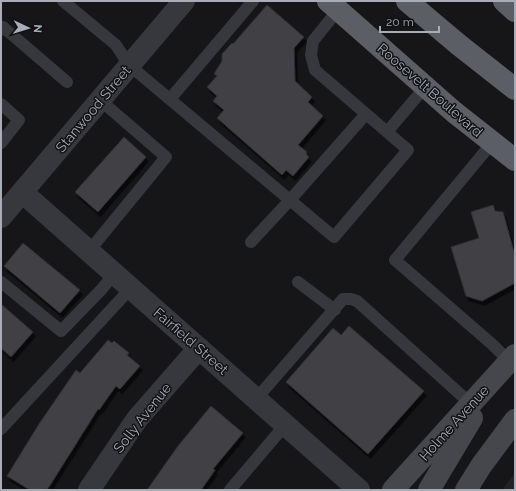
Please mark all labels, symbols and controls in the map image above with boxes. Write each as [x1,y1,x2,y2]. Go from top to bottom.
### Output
north arrow [8,8,48,48]
scale bar [380,8,439,34]
text: 20 m [386,15,414,29]
text: N [31,24,44,33]
street label: Roosevelt Boulevard [374,40,486,140]
street label: Stanwood Street [52,62,134,155]
street label: Fairfield Street [151,304,232,378]
street label: Solly Avenue [110,380,174,456]
street label: Holme Avenue [416,382,492,464]

